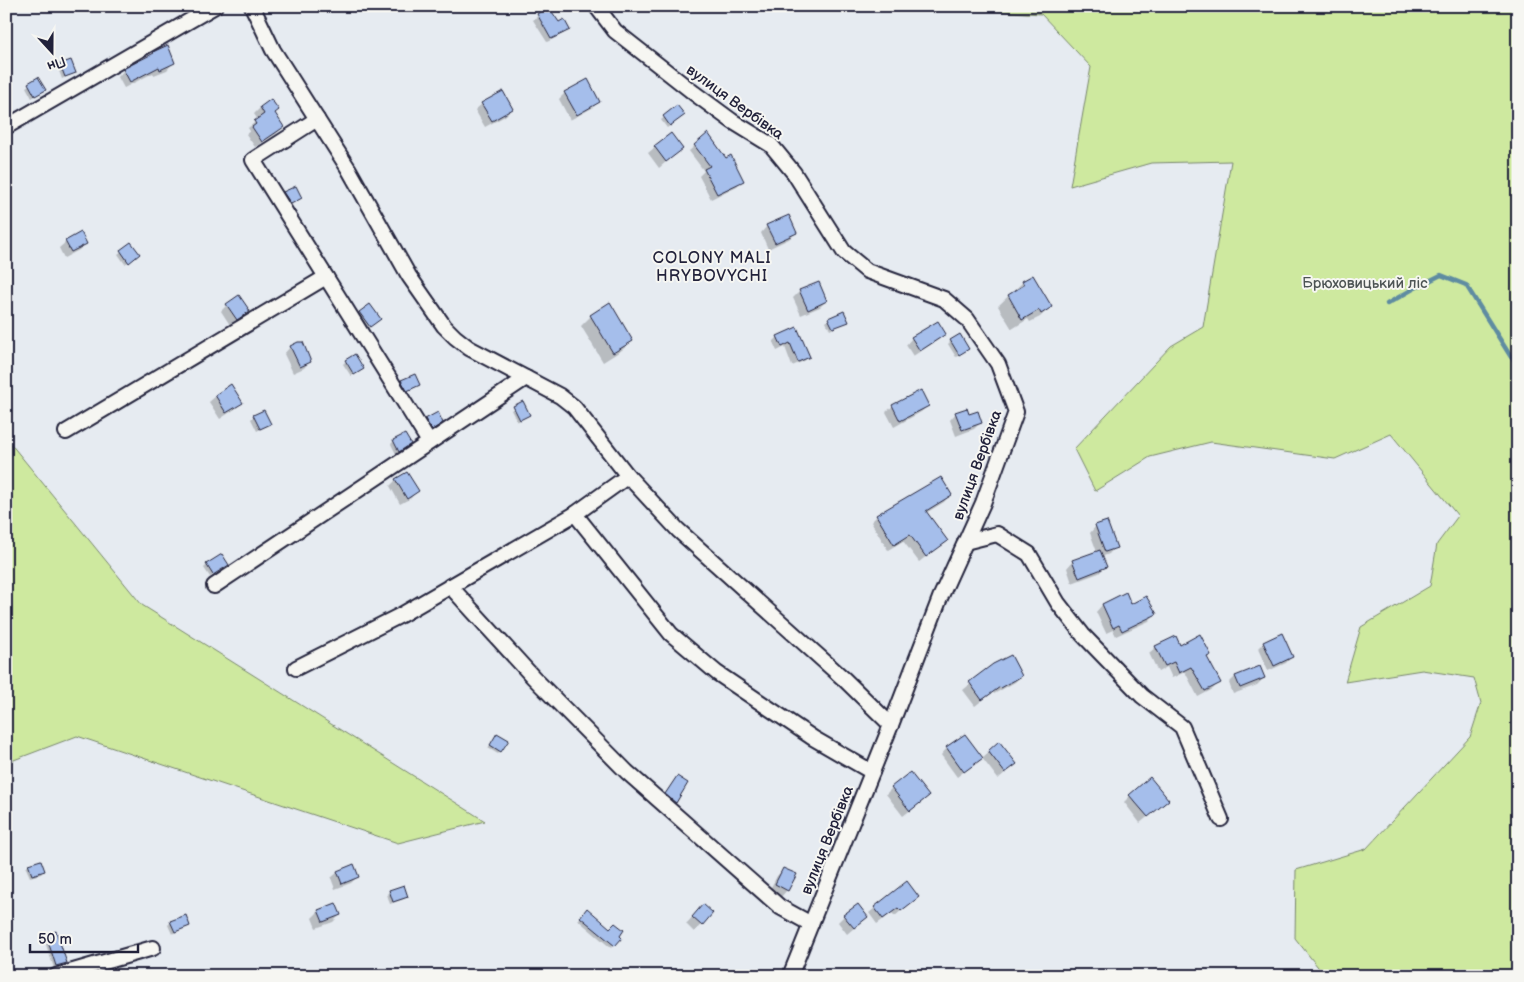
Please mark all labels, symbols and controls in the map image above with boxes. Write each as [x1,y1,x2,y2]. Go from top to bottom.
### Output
north arrow [28,28,78,78]
text: Пн [45,52,68,75]
street label: вулиця Вербівка [682,61,787,144]
district label: COLONY MALI HRYBOVYCHI [653,249,771,286]
park label: Брюховицький ліс [1302,274,1428,293]
street label: вулиця Вербівка [949,408,1006,523]
street label: вулиця Вербівка [797,783,858,897]
scale bar [30,922,138,954]
text: 50 m [38,930,72,949]

